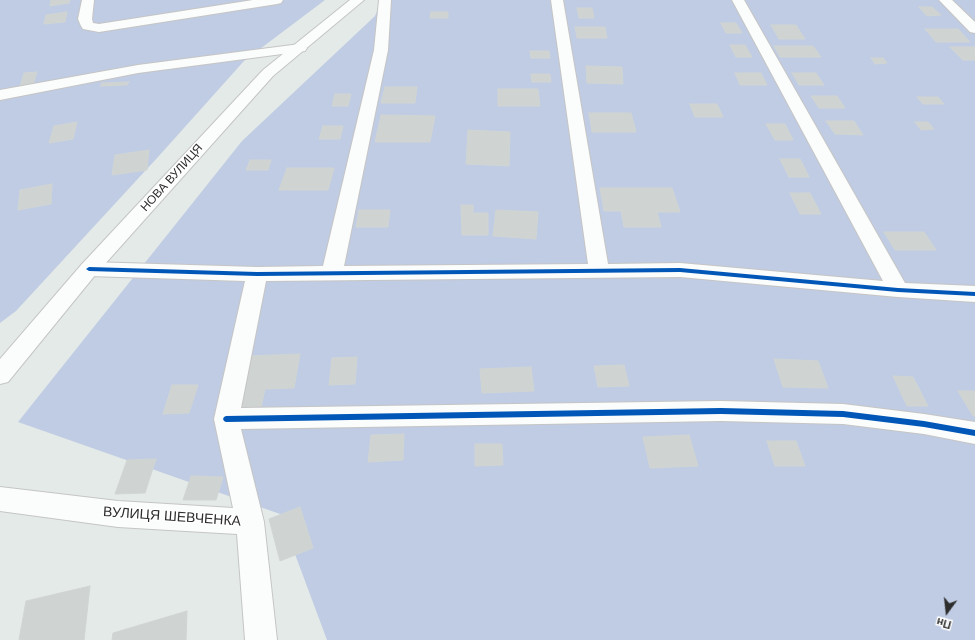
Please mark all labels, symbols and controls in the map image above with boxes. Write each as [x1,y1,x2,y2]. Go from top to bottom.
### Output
street label: НОВА ВУЛИЦЯ [138,141,206,215]
street label: ВУЛИЦЯ ШЕВЧЕНКА [103,504,241,530]
north arrow [927,592,967,632]
text: Пн [935,616,952,631]

